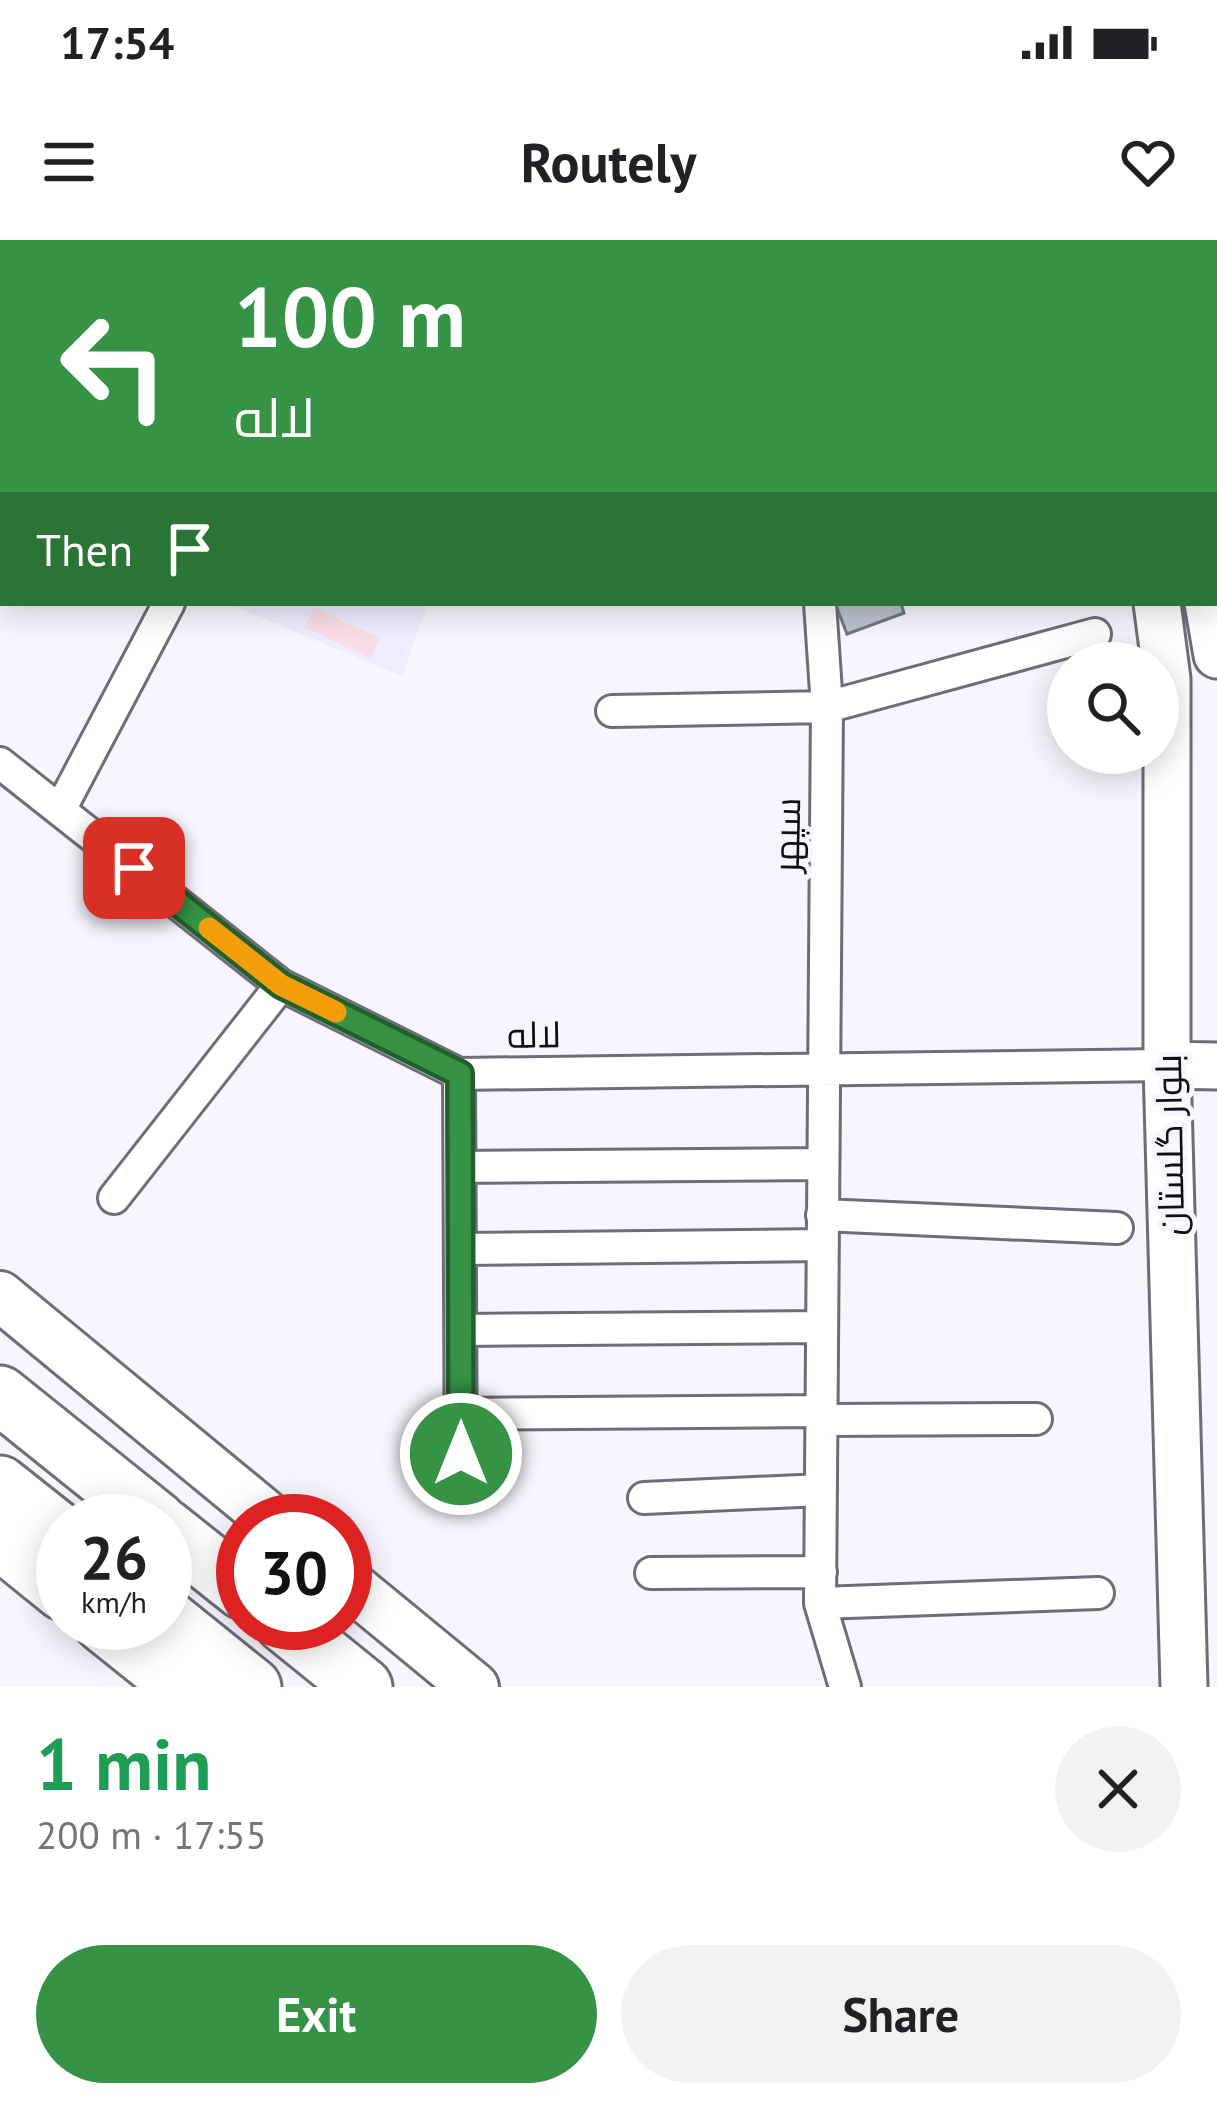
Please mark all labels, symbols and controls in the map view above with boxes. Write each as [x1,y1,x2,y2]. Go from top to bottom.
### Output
text: 17:54 [60,13,174,71]
text: Routely [521,127,696,197]
icon: menu [36,129,102,195]
icon: heart [1115,129,1181,195]
text: 100 m [234,261,466,370]
icon: left [36,288,192,444]
text: لاله [234,382,315,452]
icon: arrive [157,516,223,582]
text: Then [36,520,133,578]
map controls [1047,642,1179,774]
button: search [1047,642,1179,774]
street label: سپهر [762,797,810,875]
pin [83,817,185,919]
icon: arrive [101,835,167,901]
street label: لاله [507,1010,561,1058]
street label: بلوار گلستان [1144,1054,1194,1236]
position arrow [398,1391,524,1517]
speed limit sign: 30 [216,1494,372,1650]
text: 26 [80,1518,148,1596]
text: km/h [81,1582,147,1621]
text: 1 min [36,1717,212,1810]
button: close [1055,1726,1181,1852]
text: 200 m · 17:55 [36,1809,267,1860]
button: Exit [36,1945,597,2083]
button: Share [621,1945,1181,2083]

